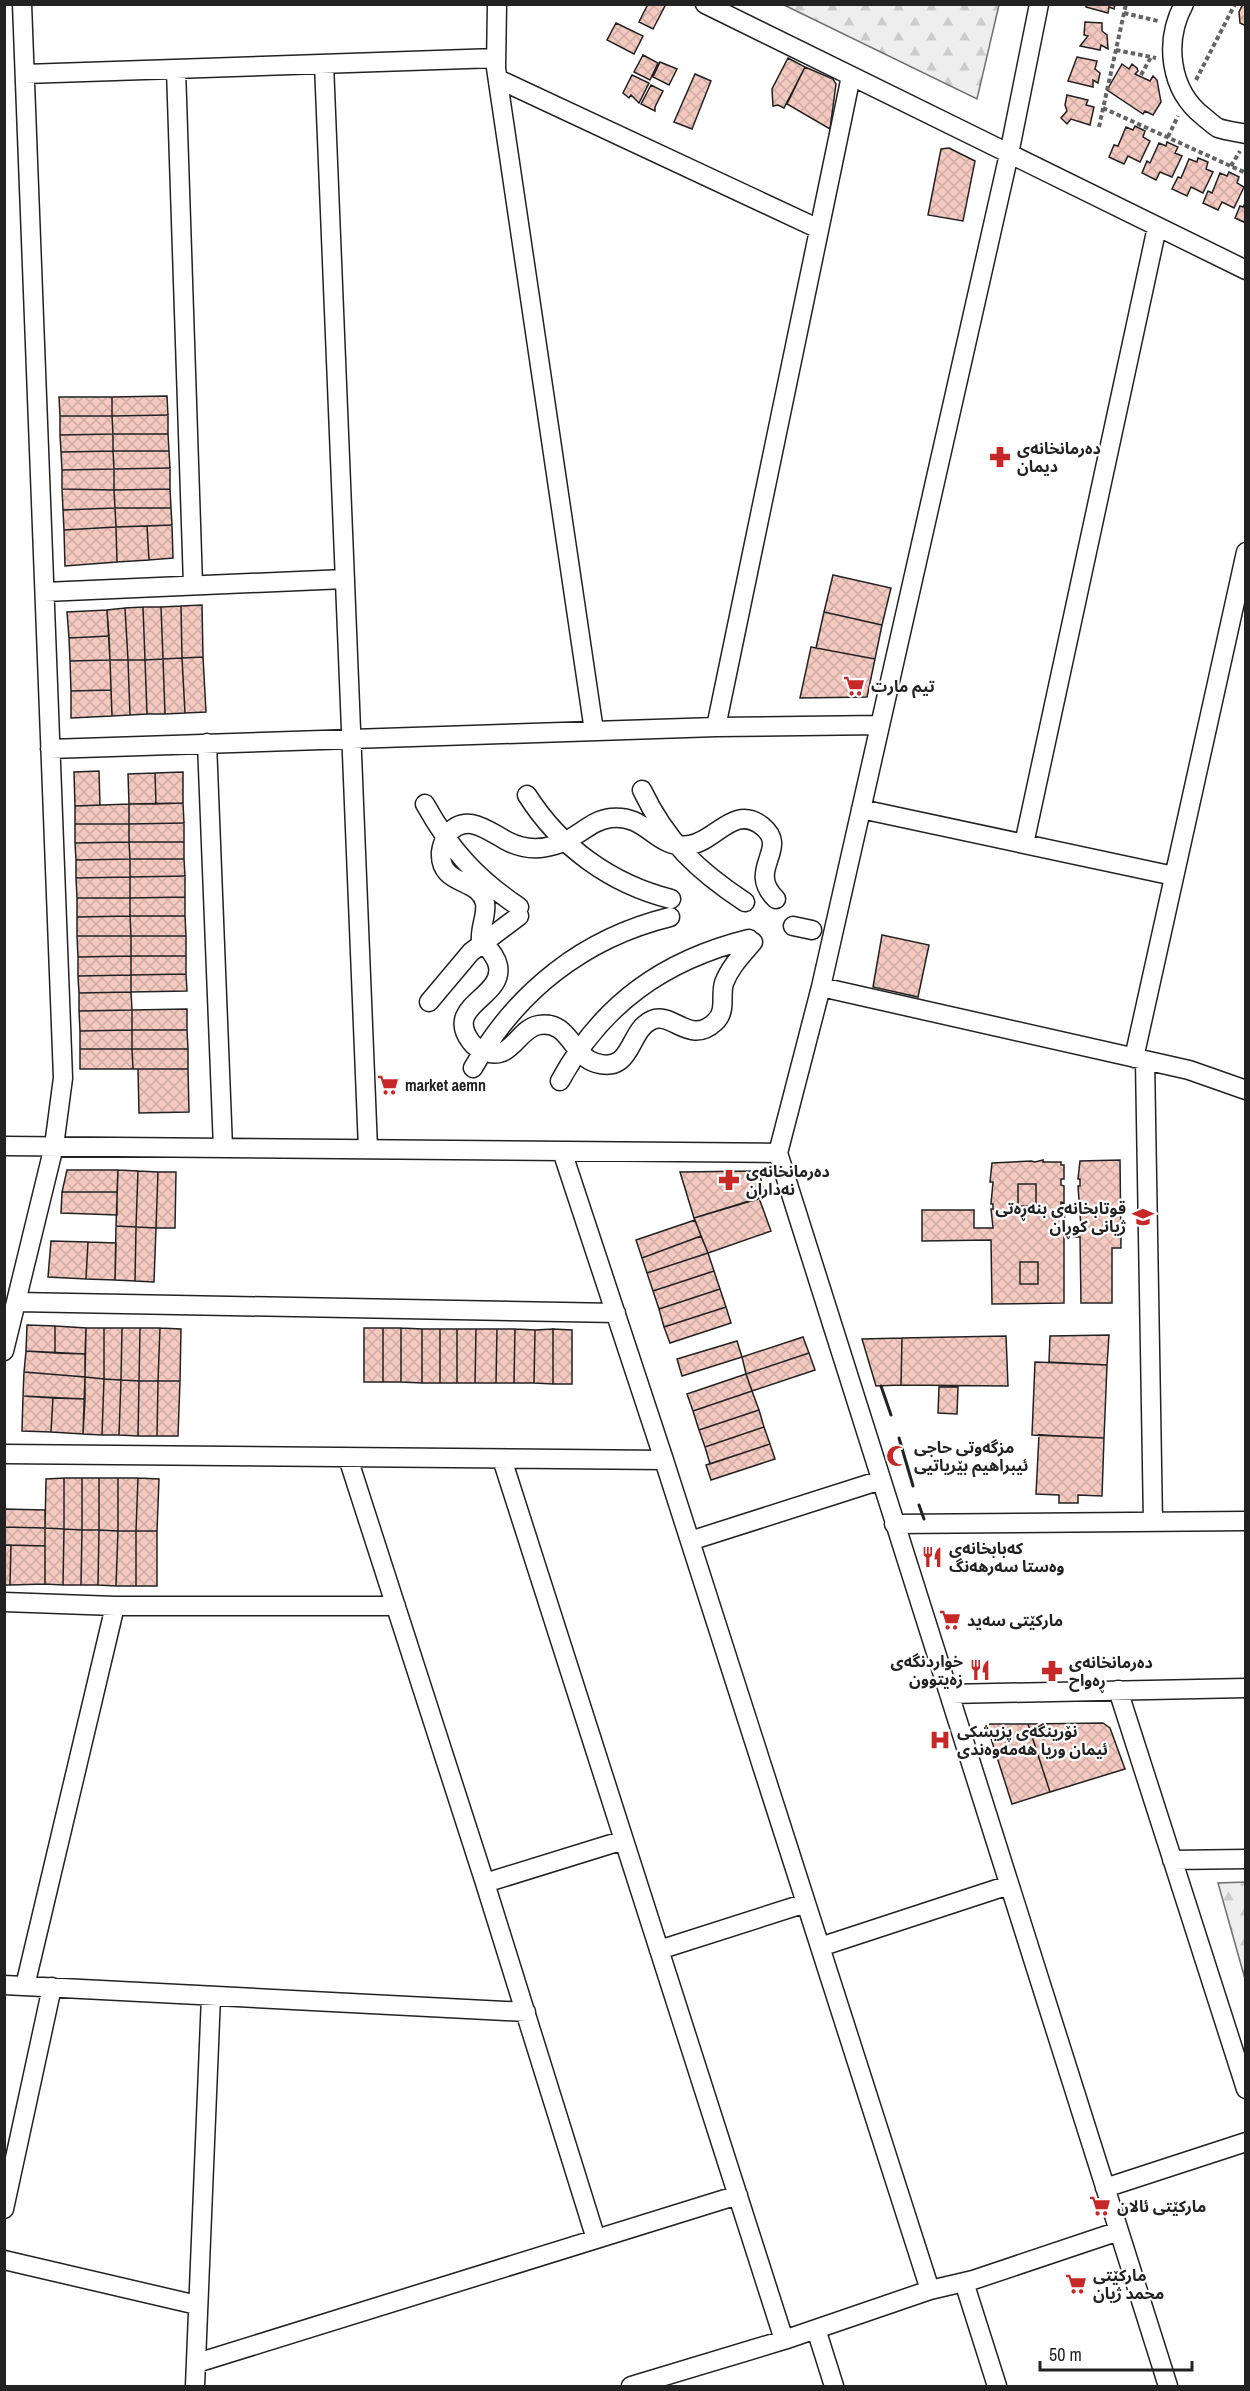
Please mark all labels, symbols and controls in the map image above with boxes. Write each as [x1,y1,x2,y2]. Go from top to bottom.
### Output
place label: دەرمانخانەی دیمان [1017,437,1101,477]
pharmacy icon: دەرمانخانەی دیمان [988,445,1012,469]
supermarket icon: تیم مارت [842,674,866,698]
place label: تیم مارت [871,675,935,699]
supermarket icon: market aemn [376,1073,400,1097]
place label: market aemn [405,1074,486,1096]
place label: دەرمانخانەی نەداران [746,1160,830,1200]
pharmacy icon: دەرمانخانەی نەداران [717,1168,741,1192]
place label: قوتابخانەی بنەڕەتی ژیانی کوڕان [995,1197,1126,1240]
school or university icon: قوتابخانەی بنەڕەتی ژیانی کوڕان [1131,1205,1155,1229]
place label: مزگەوتی حاجی ئیبراهیم بێریاتیی [914,1436,1028,1478]
mosque icon: مزگەوتی حاجی ئیبراهیم بێریاتیی [885,1444,909,1468]
place label: کەبابخانەی وەستا سەرهەنگ [949,1537,1064,1577]
restaurant icon: کەبابخانەی وەستا سەرهەنگ [920,1545,944,1569]
supermarket icon: مارکێتی سەید [938,1608,962,1632]
place label: مارکێتی سەید [967,1609,1063,1631]
place label: خواردنگەی زەیتوون [891,1650,963,1690]
place label: دەرمانخانەی ڕەواح [1069,1651,1153,1694]
restaurant icon: خواردنگەی زەیتوون [968,1658,992,1682]
pharmacy icon: دەرمانخانەی ڕەواح [1040,1659,1064,1683]
place label: نۆرینگەی پزیشکی ئیمان وریا هەمەوەندی [957,1720,1108,1760]
hospital icon: نۆرینگەی پزیشکی ئیمان وریا هەمەوەندی [928,1728,952,1752]
supermarket icon: مارکێتی ئالان [1088,2194,1112,2218]
place label: مارکێتی ئالان [1117,2195,1206,2217]
place label: مارکێتی محمد ژیان [1093,2264,1164,2304]
supermarket icon: مارکێتی محمد ژیان [1064,2272,1088,2296]
scale bar [1040,2334,1192,2372]
text: 50 m [1049,2342,1082,2367]

